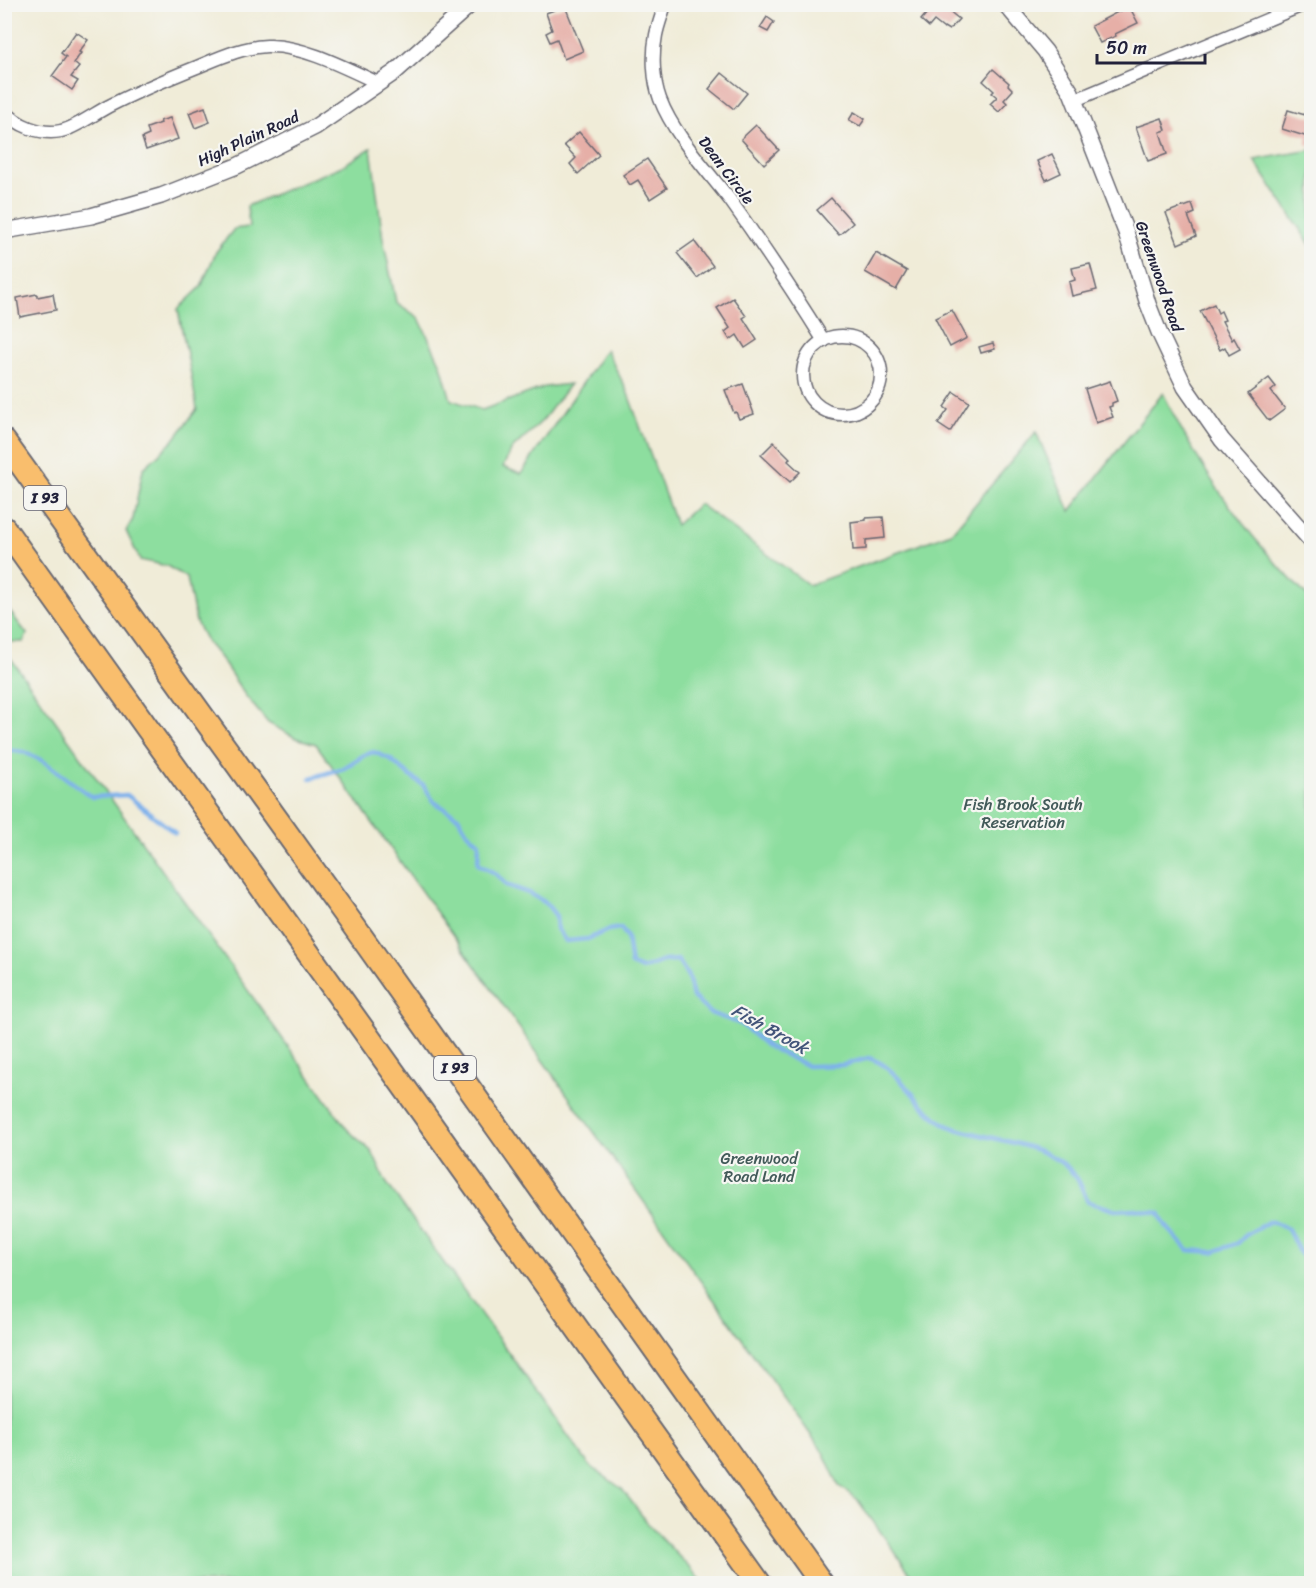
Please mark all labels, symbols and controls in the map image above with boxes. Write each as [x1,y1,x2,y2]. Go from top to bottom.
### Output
scale bar [1097,27,1205,65]
text: 50 m [1106,32,1147,64]
street label: High Plain Road [192,101,305,175]
street label: Dean Circle [691,129,762,211]
street label: Greenwood Road [1127,217,1193,337]
road number: I 93 [24,486,66,510]
park label: Fish Brook South Reservation [963,790,1083,837]
water label: Fish Brook [726,995,816,1064]
road number: I 93 [434,1056,476,1080]
park label: Greenwood Road Land [720,1144,799,1191]

